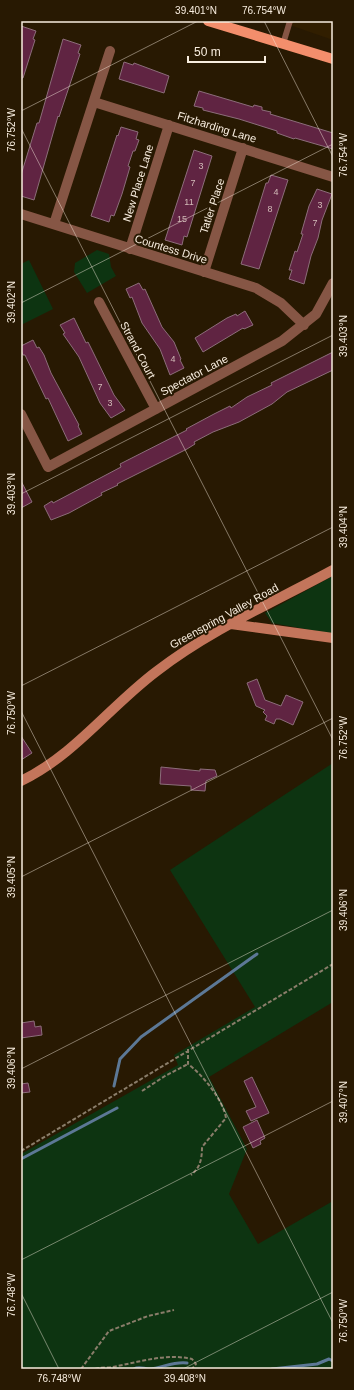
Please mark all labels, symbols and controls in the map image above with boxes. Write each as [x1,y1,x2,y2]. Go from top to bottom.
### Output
text: 39.401°N [175,5,217,16]
text: 76.754°W [242,5,287,16]
scale bar [188,38,265,64]
text: 50 m [194,45,221,59]
text: 76.752°W [6,107,17,152]
street label: Fitzharding Lane [176,109,258,145]
text: 76.754°W [338,132,349,177]
street label: New Place Lane [121,143,155,223]
house number: 3 [198,161,204,171]
street label: Tatler Place [197,177,227,235]
house number: 7 [190,178,196,188]
house number: 4 [273,187,279,197]
house number: 11 [184,197,194,207]
house number: 3 [317,200,323,210]
house number: 8 [267,204,273,214]
house number: 15 [177,214,187,224]
house number: 7 [312,218,318,228]
street label: Countess Drive [133,232,209,266]
text: 39.402°N [6,281,17,323]
text: 39.403°N [338,315,349,357]
street label: Strand Court [118,320,158,380]
street label: Spectator Lane [158,352,230,398]
house number: 4 [170,354,176,364]
house number: 7 [97,382,103,392]
house number: 3 [107,398,113,408]
text: 39.403°N [6,473,17,515]
text: 39.404°N [338,506,349,548]
street label: Greenspring Valley Road [168,581,280,651]
text: 76.750°W [6,690,17,735]
text: 76.752°W [338,715,349,760]
text: 39.405°N [6,856,17,898]
text: 39.406°N [338,889,349,931]
text: 39.406°N [6,1047,17,1089]
text: 39.407°N [338,1081,349,1123]
text: 76.748°W [6,1272,17,1317]
text: 76.750°W [338,1298,349,1343]
text: 76.748°W [37,1373,82,1384]
text: 39.408°N [164,1373,206,1384]

